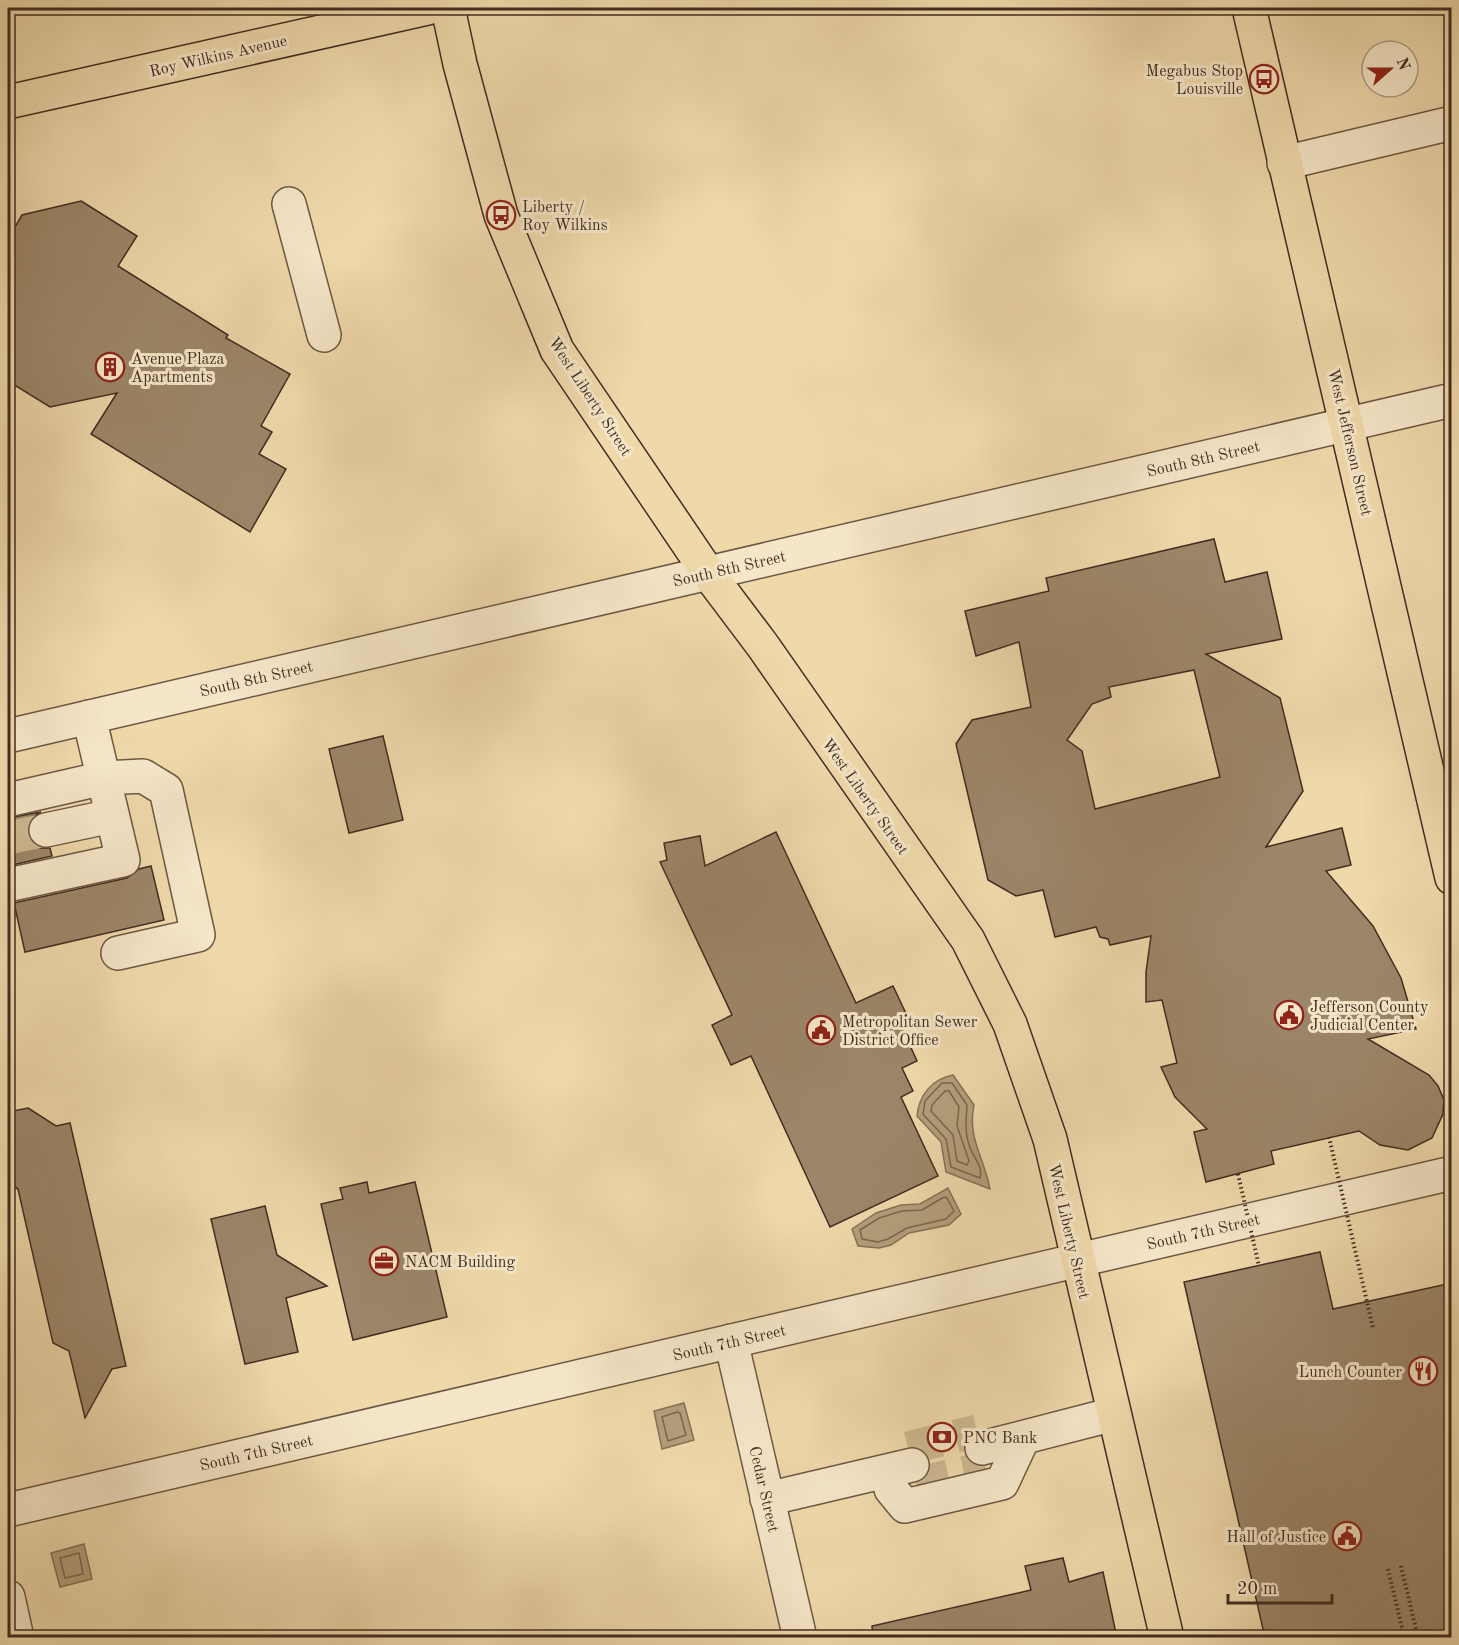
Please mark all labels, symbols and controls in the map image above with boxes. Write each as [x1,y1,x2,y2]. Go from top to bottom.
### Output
street label: Roy Wilkins Avenue [148,33,289,81]
north arrow [1360,39,1420,99]
text: N [1392,56,1412,74]
bus stop icon: Megabus Stop Louisville [1248,63,1280,95]
place label: Megabus Stop Louisville [1146,64,1243,98]
bus stop icon: Liberty / Roy Wilkins [485,199,517,231]
place label: Liberty / Roy Wilkins [522,200,608,234]
street label: West Liberty Street [545,335,634,460]
building icon: Avenue Plaza Apartments [94,351,126,383]
place label: Avenue Plaza Apartments [131,352,224,386]
street label: West Jefferson Street [1324,367,1374,518]
street label: South 8th Street [1145,439,1262,481]
street label: South 8th Street [671,549,788,591]
street label: South 8th Street [198,659,315,701]
street label: West Liberty Street [818,736,911,859]
public building icon: Jefferson County Judicial Center [1273,999,1305,1031]
place label: Jefferson County Judicial Center [1310,1000,1429,1034]
public building icon: Metropolitan Sewer District Office [805,1014,837,1046]
place label: Metropolitan Sewer District Office [842,1015,978,1049]
street label: West Liberty Street [1045,1162,1091,1301]
street label: South 7th Street [1145,1212,1262,1254]
office icon: NACM Building [368,1245,400,1277]
place label: NACM Building [405,1255,515,1271]
street label: South 7th Street [671,1323,788,1365]
restaurant icon: Lunch Counter [1407,1355,1439,1387]
place label: Lunch Counter [1299,1365,1402,1381]
bank icon: PNC Bank [926,1421,958,1453]
place label: PNC Bank [963,1431,1037,1447]
street label: South 7th Street [198,1433,315,1475]
street label: Cedar Street [745,1445,781,1534]
public building icon: Hall of Justice [1331,1520,1363,1552]
place label: Hall of Justice [1226,1530,1326,1546]
scale bar [1228,1567,1332,1605]
text: 20 m [1237,1580,1277,1598]

